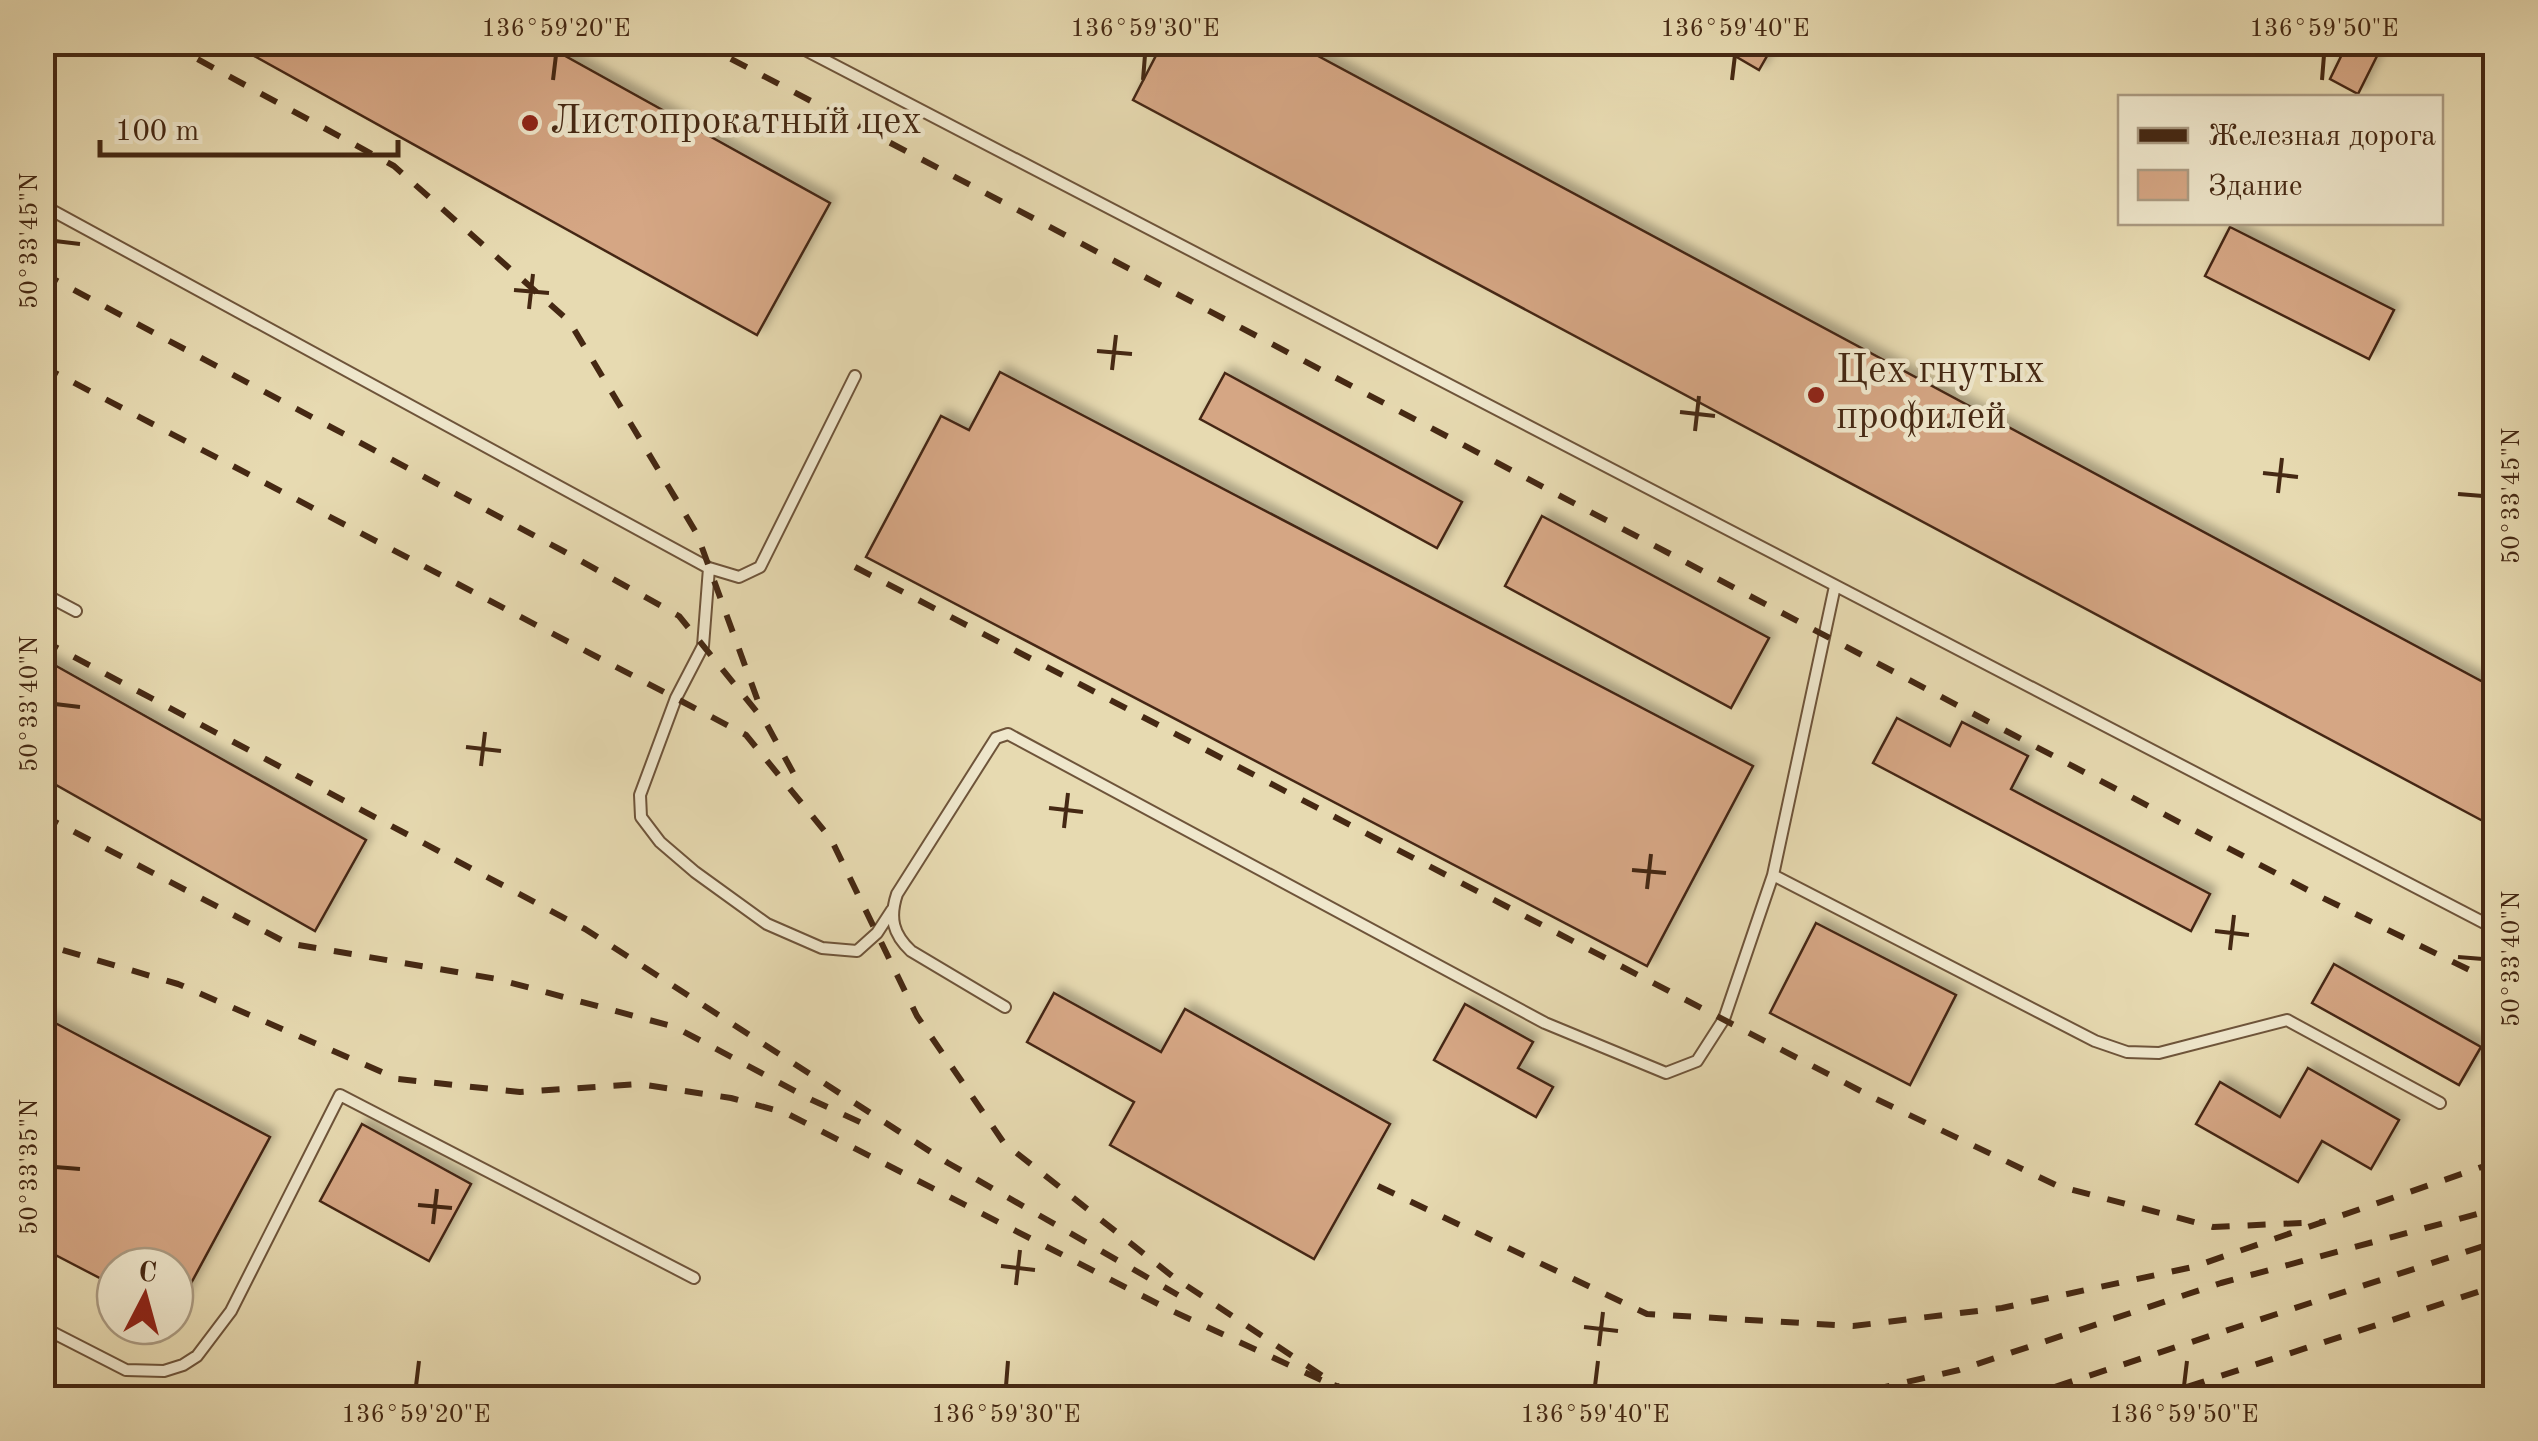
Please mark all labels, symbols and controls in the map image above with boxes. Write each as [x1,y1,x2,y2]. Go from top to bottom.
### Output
text: 136°59'20"E [481,17,631,42]
text: 136°59'30"E [1070,17,1220,42]
text: 136°59'40"E [1660,17,1810,42]
text: 136°59'50"E [2249,17,2399,42]
scale bar [100,95,398,157]
legend [2118,95,2443,225]
place label: Листопрокатный цех [550,103,922,143]
marker: Листопрокатный цех [519,112,541,134]
text: 100 m [115,117,199,147]
text: Железная дорога [2208,122,2436,152]
text: Здание [2208,172,2303,202]
text: 50°33'45"N [18,173,43,309]
place label: Цех гнутых профилей [1836,352,2045,438]
marker: Цех гнутых профилей [1805,384,1827,406]
text: 50°33'45"N [2500,428,2525,564]
text: 50°33'40"N [18,636,43,772]
text: 50°33'40"N [2500,891,2525,1027]
text: 50°33'35"N [18,1099,43,1235]
north arrow [95,1246,195,1346]
text: С [137,1258,158,1289]
text: 136°59'20"E [341,1403,491,1428]
text: 136°59'30"E [931,1403,1081,1428]
text: 136°59'40"E [1520,1403,1670,1428]
text: 136°59'50"E [2109,1403,2259,1428]

